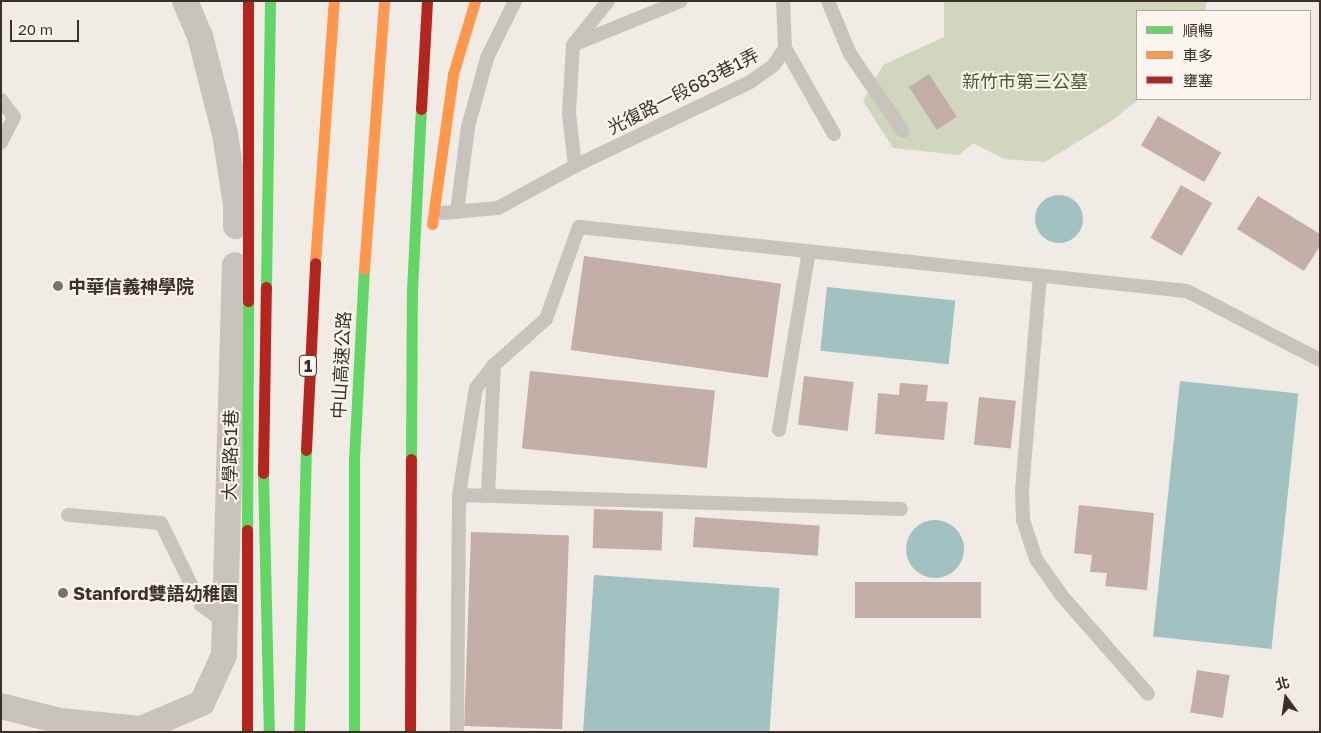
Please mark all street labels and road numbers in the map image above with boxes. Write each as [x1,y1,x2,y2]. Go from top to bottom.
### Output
street label: 光復路一段683巷1弄 [604,43,762,139]
street label: 中山高速公路 [327,311,355,419]
road number: 1 [298,352,318,380]
street label: 大學路51巷 [218,409,242,501]

